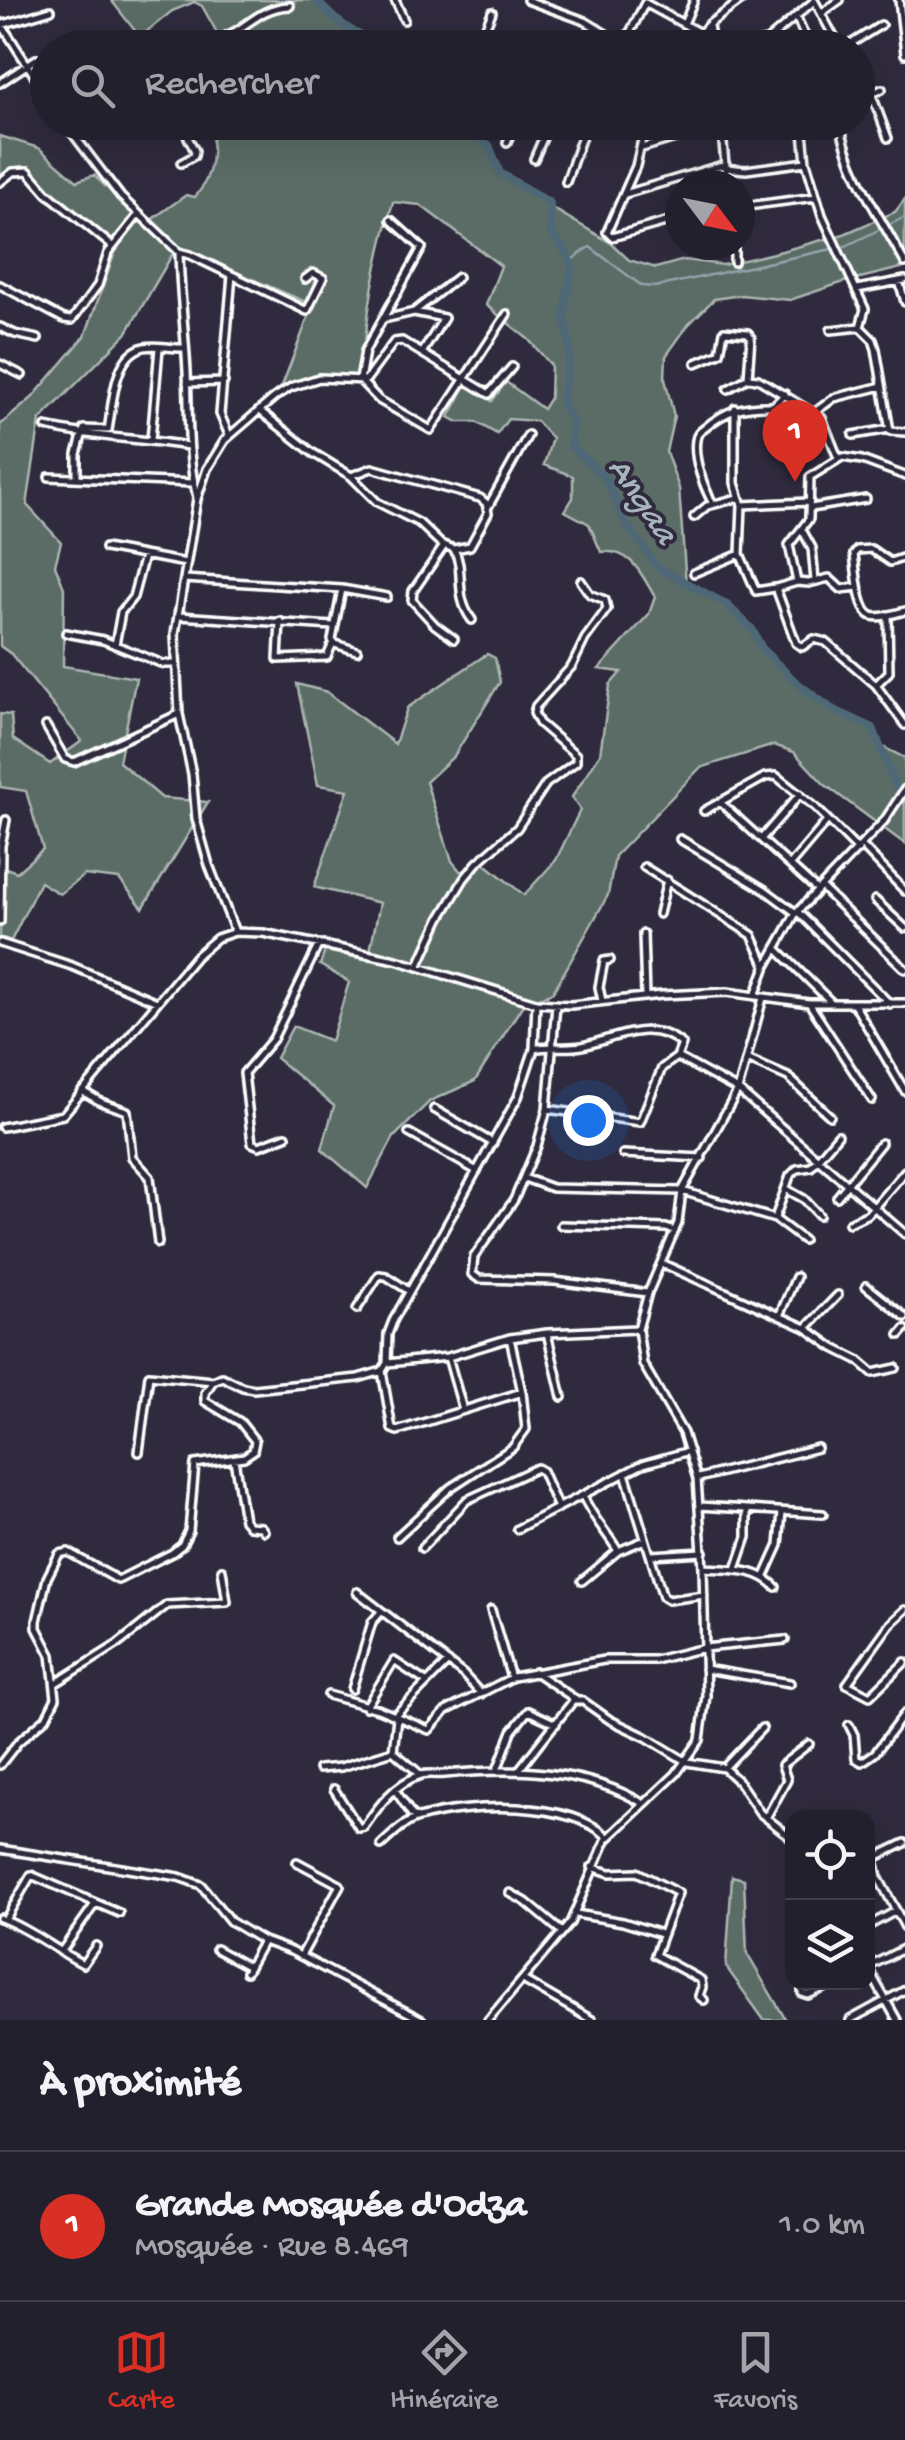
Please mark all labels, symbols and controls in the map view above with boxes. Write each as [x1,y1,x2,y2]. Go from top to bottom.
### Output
search box [30,30,875,140]
icon: search [65,58,120,113]
text: Rechercher [145,63,317,107]
north arrow [665,170,755,260]
pin: 1 [762,400,828,482]
water label: Angaa [597,451,686,555]
your location [563,1095,614,1146]
map controls [785,1810,875,1990]
button: locate [785,1810,875,1900]
button: layers [785,1900,875,1990]
text: À proximité [40,2061,241,2110]
text: Grande Mosquée d'Odza [135,2185,526,2229]
text: 1 [66,2207,79,2245]
text: 1.0 km [779,2207,865,2245]
text: Mosquée · Rue 8.469 [135,2229,409,2267]
tab: Carte [108,2325,174,2418]
tab: Itinéraire [390,2325,498,2418]
tab: Favoris [714,2325,797,2418]

